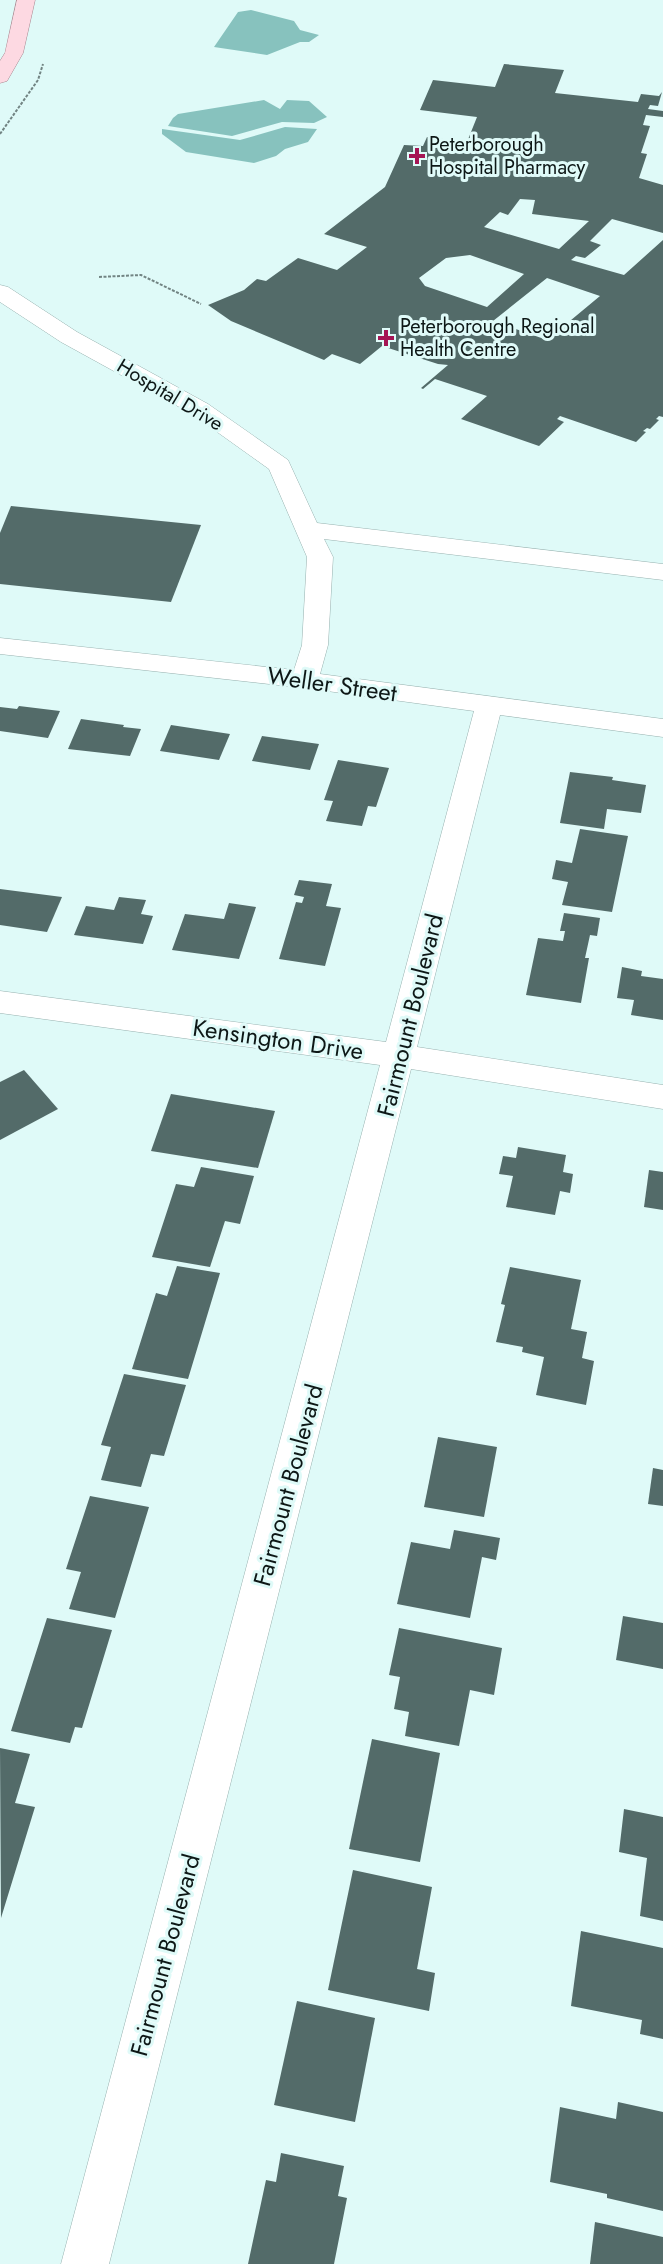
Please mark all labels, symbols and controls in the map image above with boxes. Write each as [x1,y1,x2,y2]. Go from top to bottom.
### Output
place label: Peterborough Hospital Pharmacy [429,130,586,182]
marker: Peterborough Hospital Pharmacy [410,149,424,163]
place label: Peterborough Regional Health Centre [400,312,595,364]
marker: Peterborough Regional Health Centre [377,329,395,347]
street label: Hospital Drive [111,352,229,438]
street label: Weller Street [265,658,399,710]
street label: Fairmount Boulevard [368,910,452,1120]
street label: Kensington Drive [190,1010,366,1068]
street label: Fairmount Boulevard [244,1380,332,1590]
street label: Fairmount Boulevard [121,1850,209,2060]

